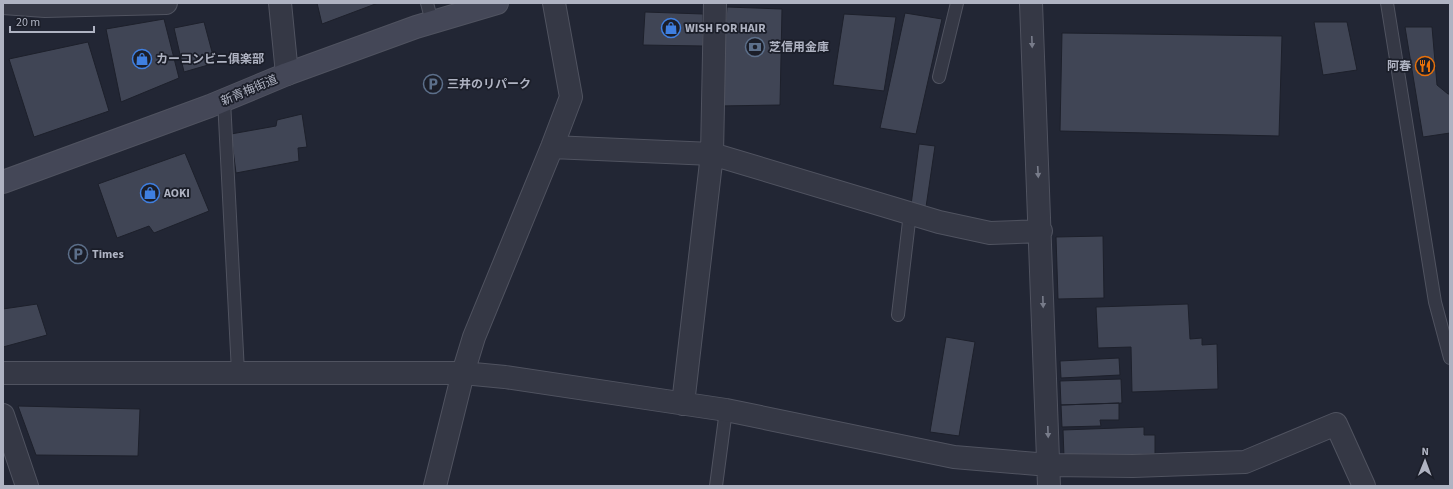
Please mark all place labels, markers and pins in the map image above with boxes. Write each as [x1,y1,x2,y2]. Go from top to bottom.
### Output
shop icon: WISH FOR HAIR [660,17,682,39]
place label: WISH FOR HAIR [685,20,766,37]
bank icon: 芝信用金庫 [744,36,766,58]
place label: 芝信用金庫 [769,39,829,56]
shop icon: カーコンビニ俱楽部 [131,48,153,70]
place label: カーコンビニ俱楽部 [156,51,264,68]
restaurant icon: 阿春 [1414,55,1436,77]
place label: 阿春 [1387,58,1412,75]
parking icon: 三井のリパーク [422,73,444,95]
place label: 三井のリパーク [447,76,531,93]
shop icon: AOKI [139,182,161,204]
place label: AOKI [163,185,190,202]
parking icon: Times [67,243,89,265]
place label: Times [92,246,124,263]

